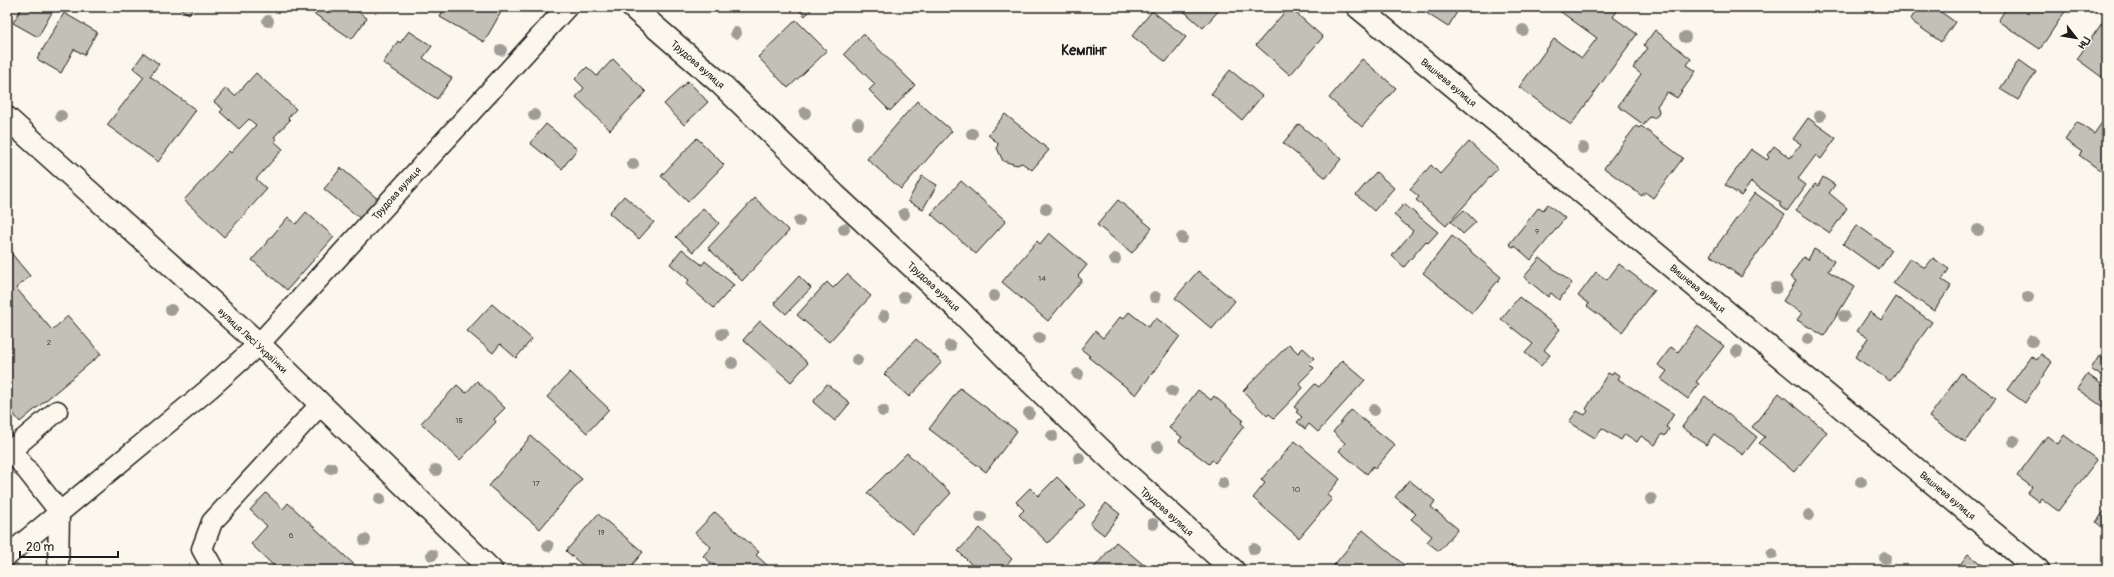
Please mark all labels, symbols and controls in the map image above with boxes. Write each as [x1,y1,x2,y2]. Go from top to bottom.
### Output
north arrow [2056,18,2096,58]
text: Пн [2075,34,2093,52]
street label: Трудова вулиця [668,38,727,92]
district label: Кемпінг [1061,42,1107,59]
street label: Вишнева вулиця [1418,56,1479,110]
street label: Трудова вулиця [370,164,424,223]
house number: 9 [1535,227,1539,236]
street label: Трудова вулиця [905,259,962,314]
street label: Вишнева вулиця [1667,262,1728,316]
house number: 14 [1038,274,1046,283]
street label: вулиця Лесі Українки [215,305,290,376]
house number: 2 [47,338,52,347]
house number: 15 [455,416,463,425]
street label: Вишнева вулиця [1917,469,1978,523]
house number: 17 [532,479,540,488]
street label: Трудова вулиця [1137,485,1196,539]
house number: 10 [1292,485,1301,494]
house number: 19 [597,528,605,537]
house number: 6 [289,531,294,540]
scale bar [20,533,118,559]
text: 20 m [26,540,55,555]

